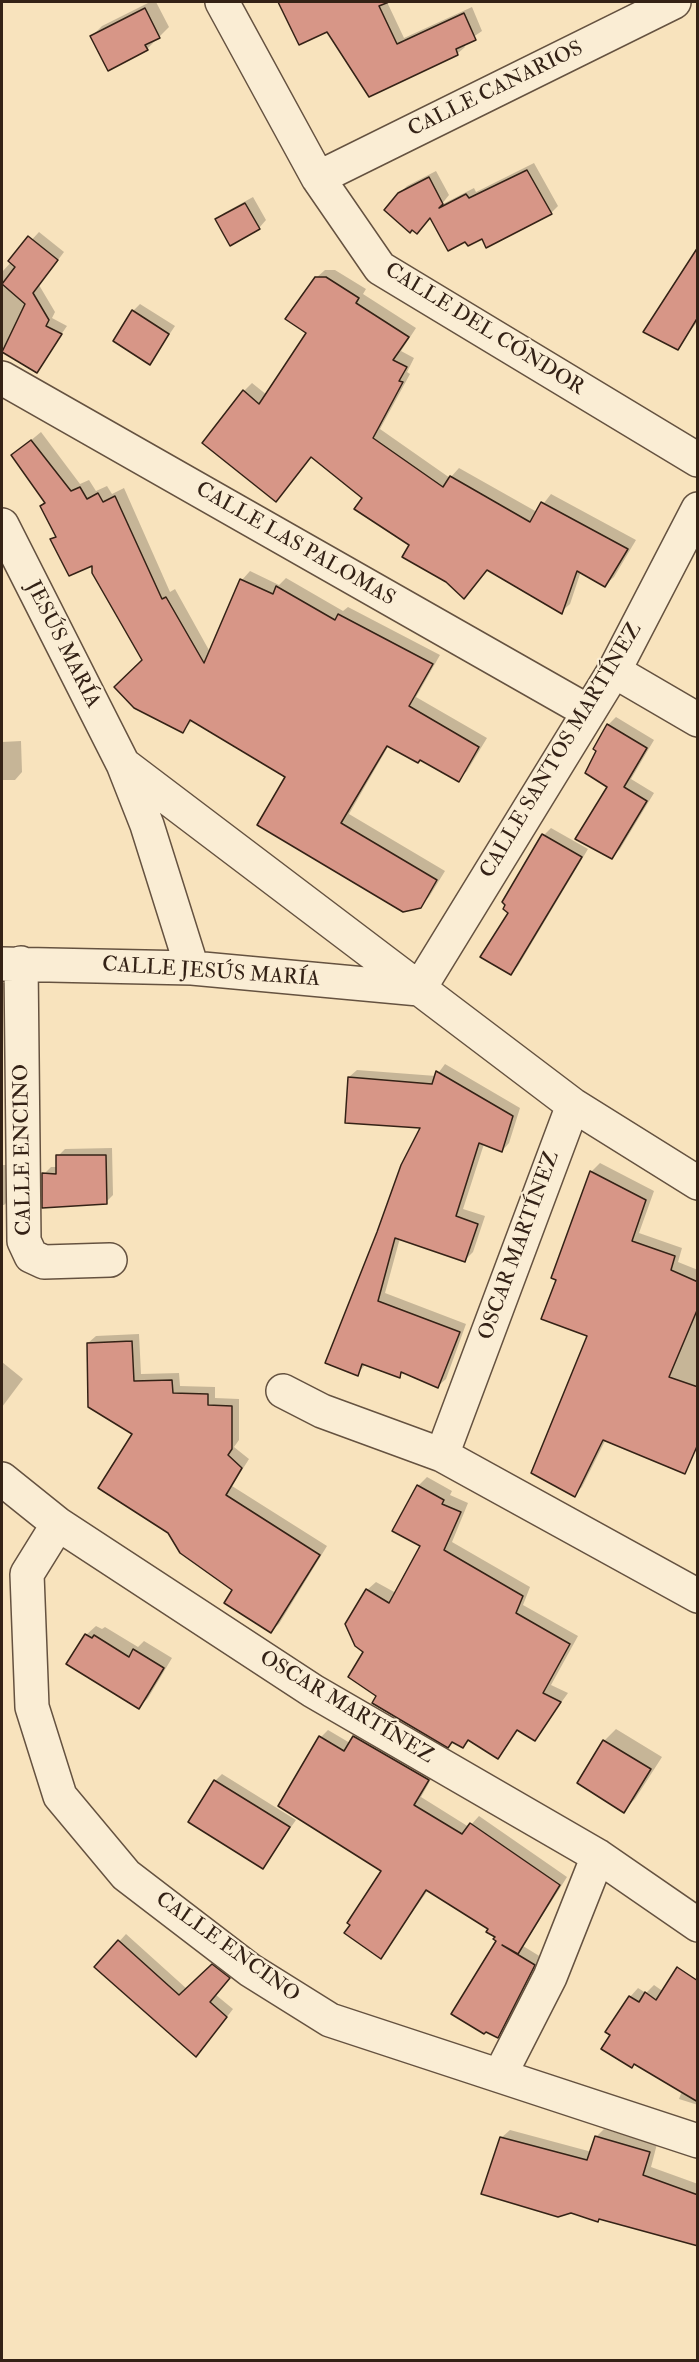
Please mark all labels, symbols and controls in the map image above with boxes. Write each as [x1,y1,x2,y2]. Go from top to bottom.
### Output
street label: CALLE CANARIOS [405,37,587,143]
street label: CALLE DEL CÓNDOR [380,258,588,402]
street label: CALLE LAS PALOMAS [191,478,399,612]
street label: JESÚS MARÍA [19,577,105,713]
street label: CALLE SANTOS MARTÍNEZ [476,619,648,883]
street label: CALLE JESÚS MARÍA [101,953,321,993]
street label: CALLE ENCINO [10,1064,38,1236]
street label: OSCAR MARTÍNEZ [474,1148,566,1344]
street label: OSCAR MARTÍNEZ [254,1646,438,1770]
street label: CALLE ENCINO [150,1887,304,2009]

